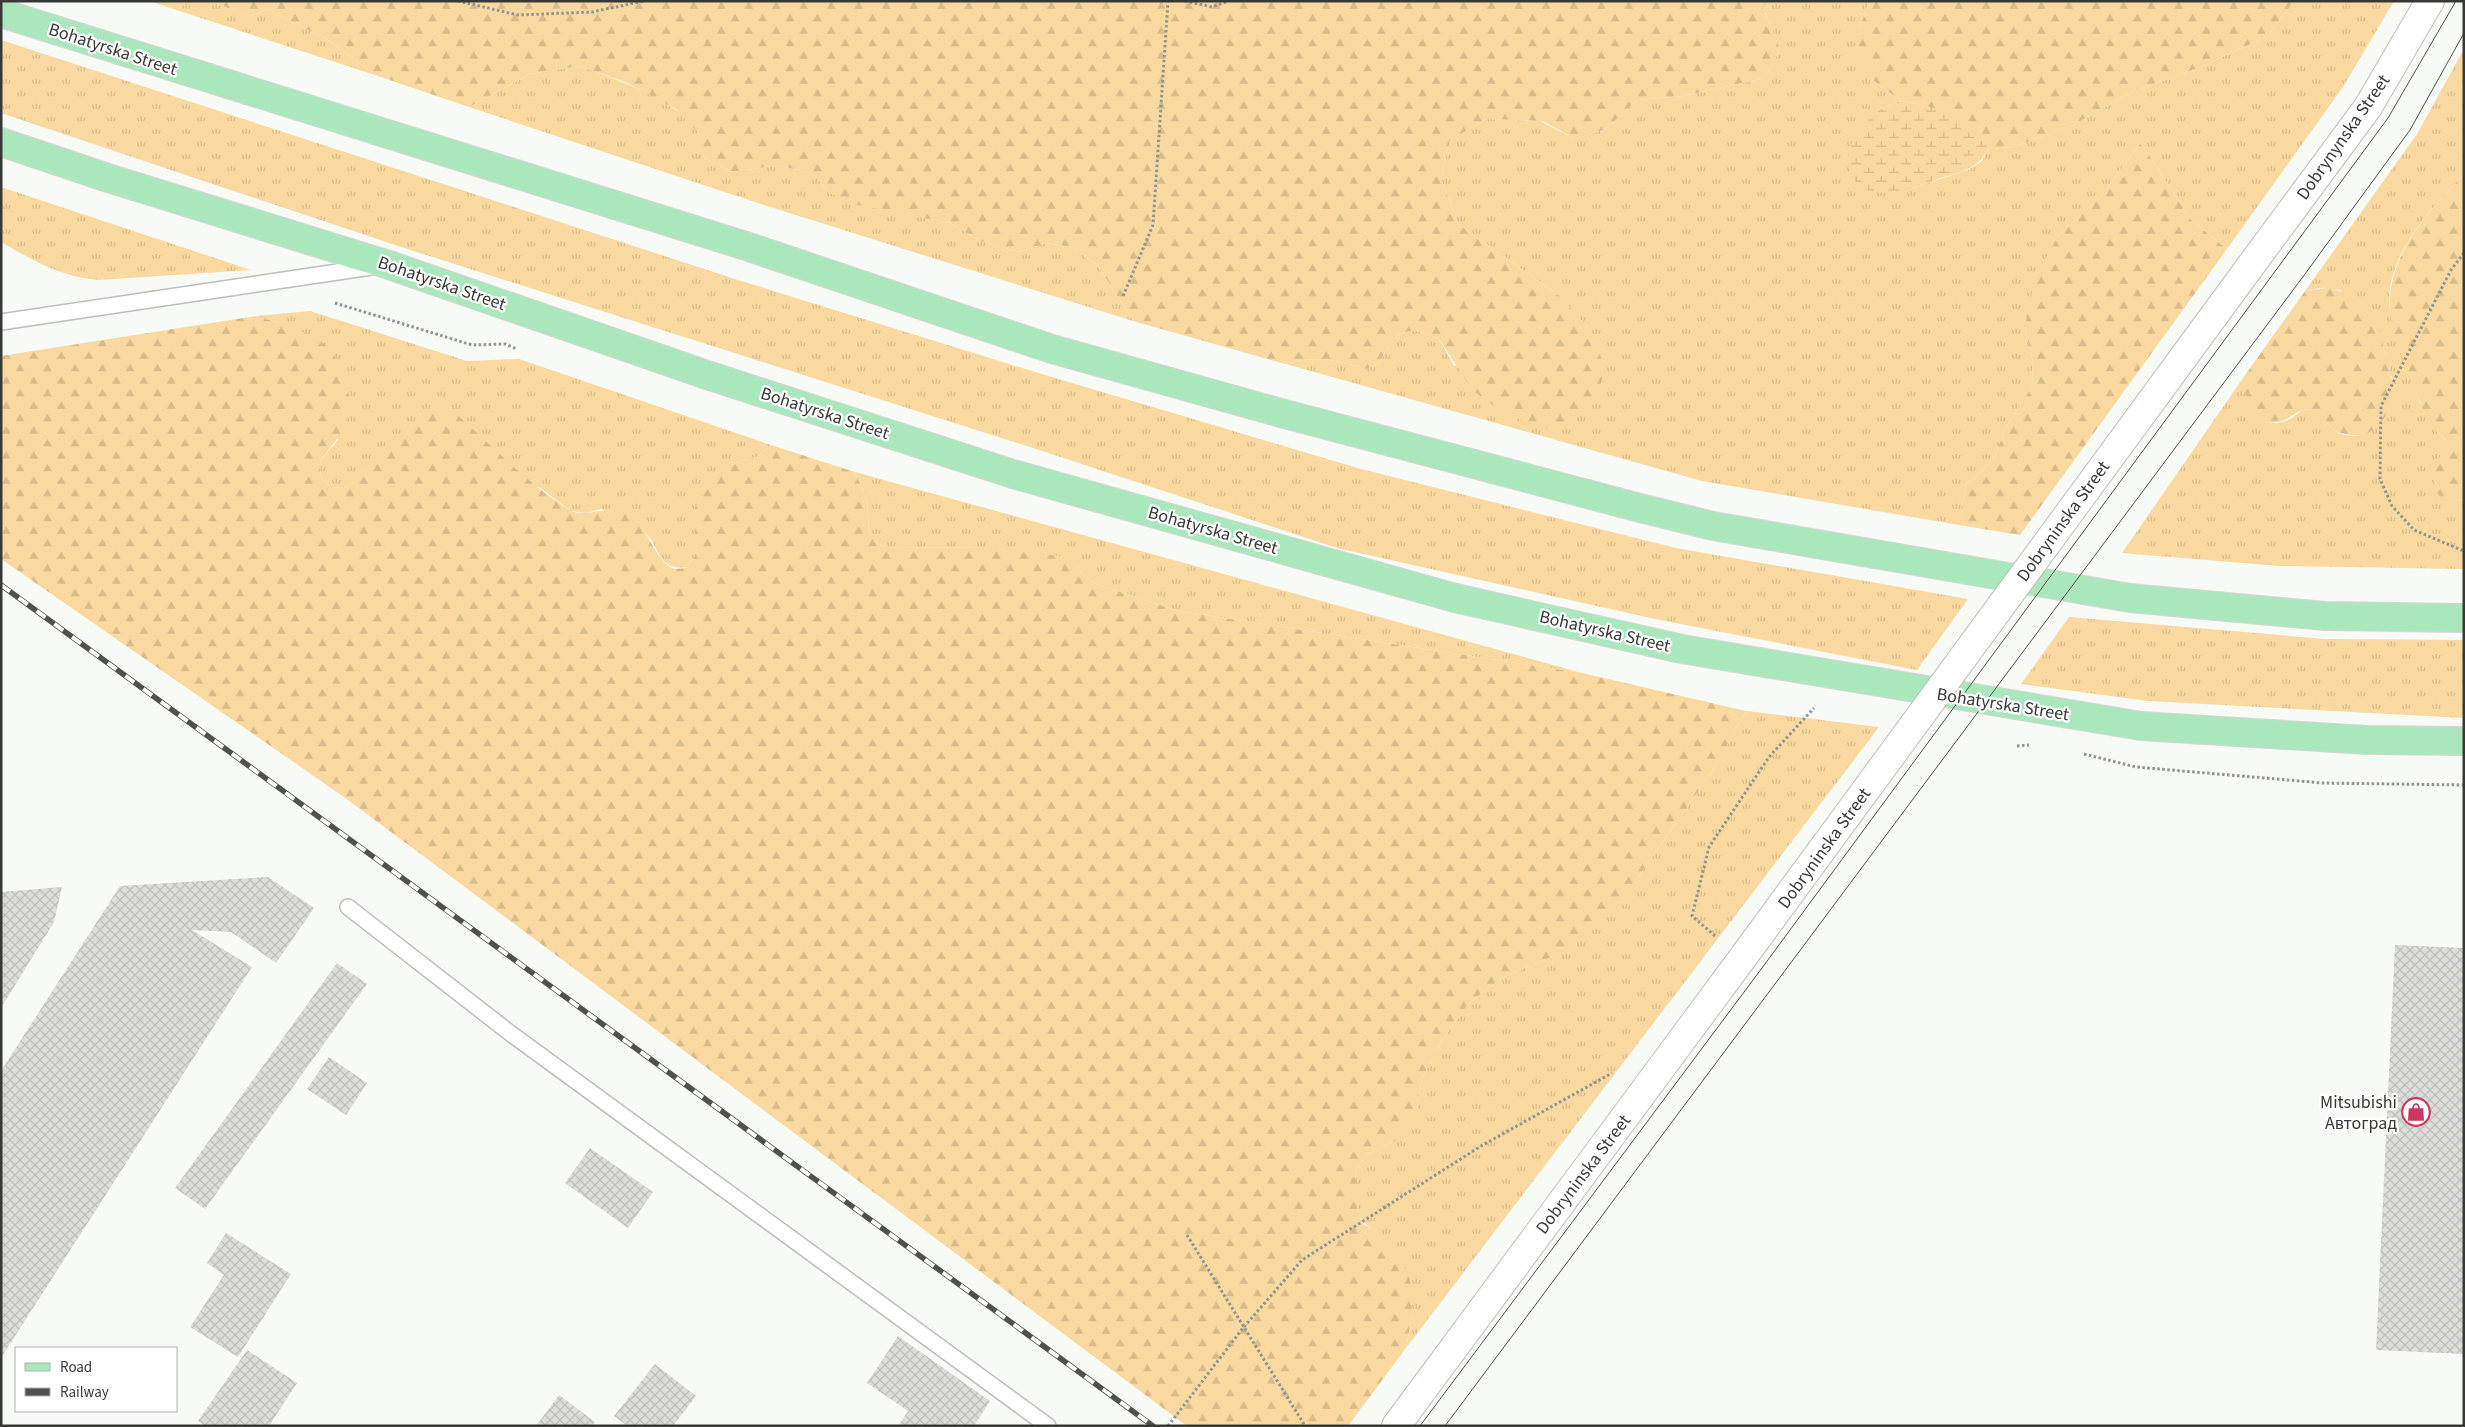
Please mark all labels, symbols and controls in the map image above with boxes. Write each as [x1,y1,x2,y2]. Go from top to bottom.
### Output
street label: Bohatyrska Street [45,17,180,82]
street label: Dobrynynska Street [2291,69,2396,205]
street label: Bohatyrska Street [375,250,509,317]
street label: Bohatyrska Street [757,381,892,446]
street label: Dobryninska Street [2011,456,2116,587]
street label: Bohatyrska Street [1145,500,1281,561]
street label: Bohatyrska Street [1537,604,1673,659]
street label: Bohatyrska Street [1935,682,2071,727]
street label: Dobryninska Street [1772,783,1877,914]
place label: Mitsubishi Автоград [2320,1090,2397,1136]
shop icon: Mitsubishi Автоград [2401,1097,2431,1127]
street label: Dobryninska Street [1530,1109,1637,1239]
legend [15,1347,178,1412]
text: Road [60,1357,92,1378]
text: Railway [60,1382,109,1403]

